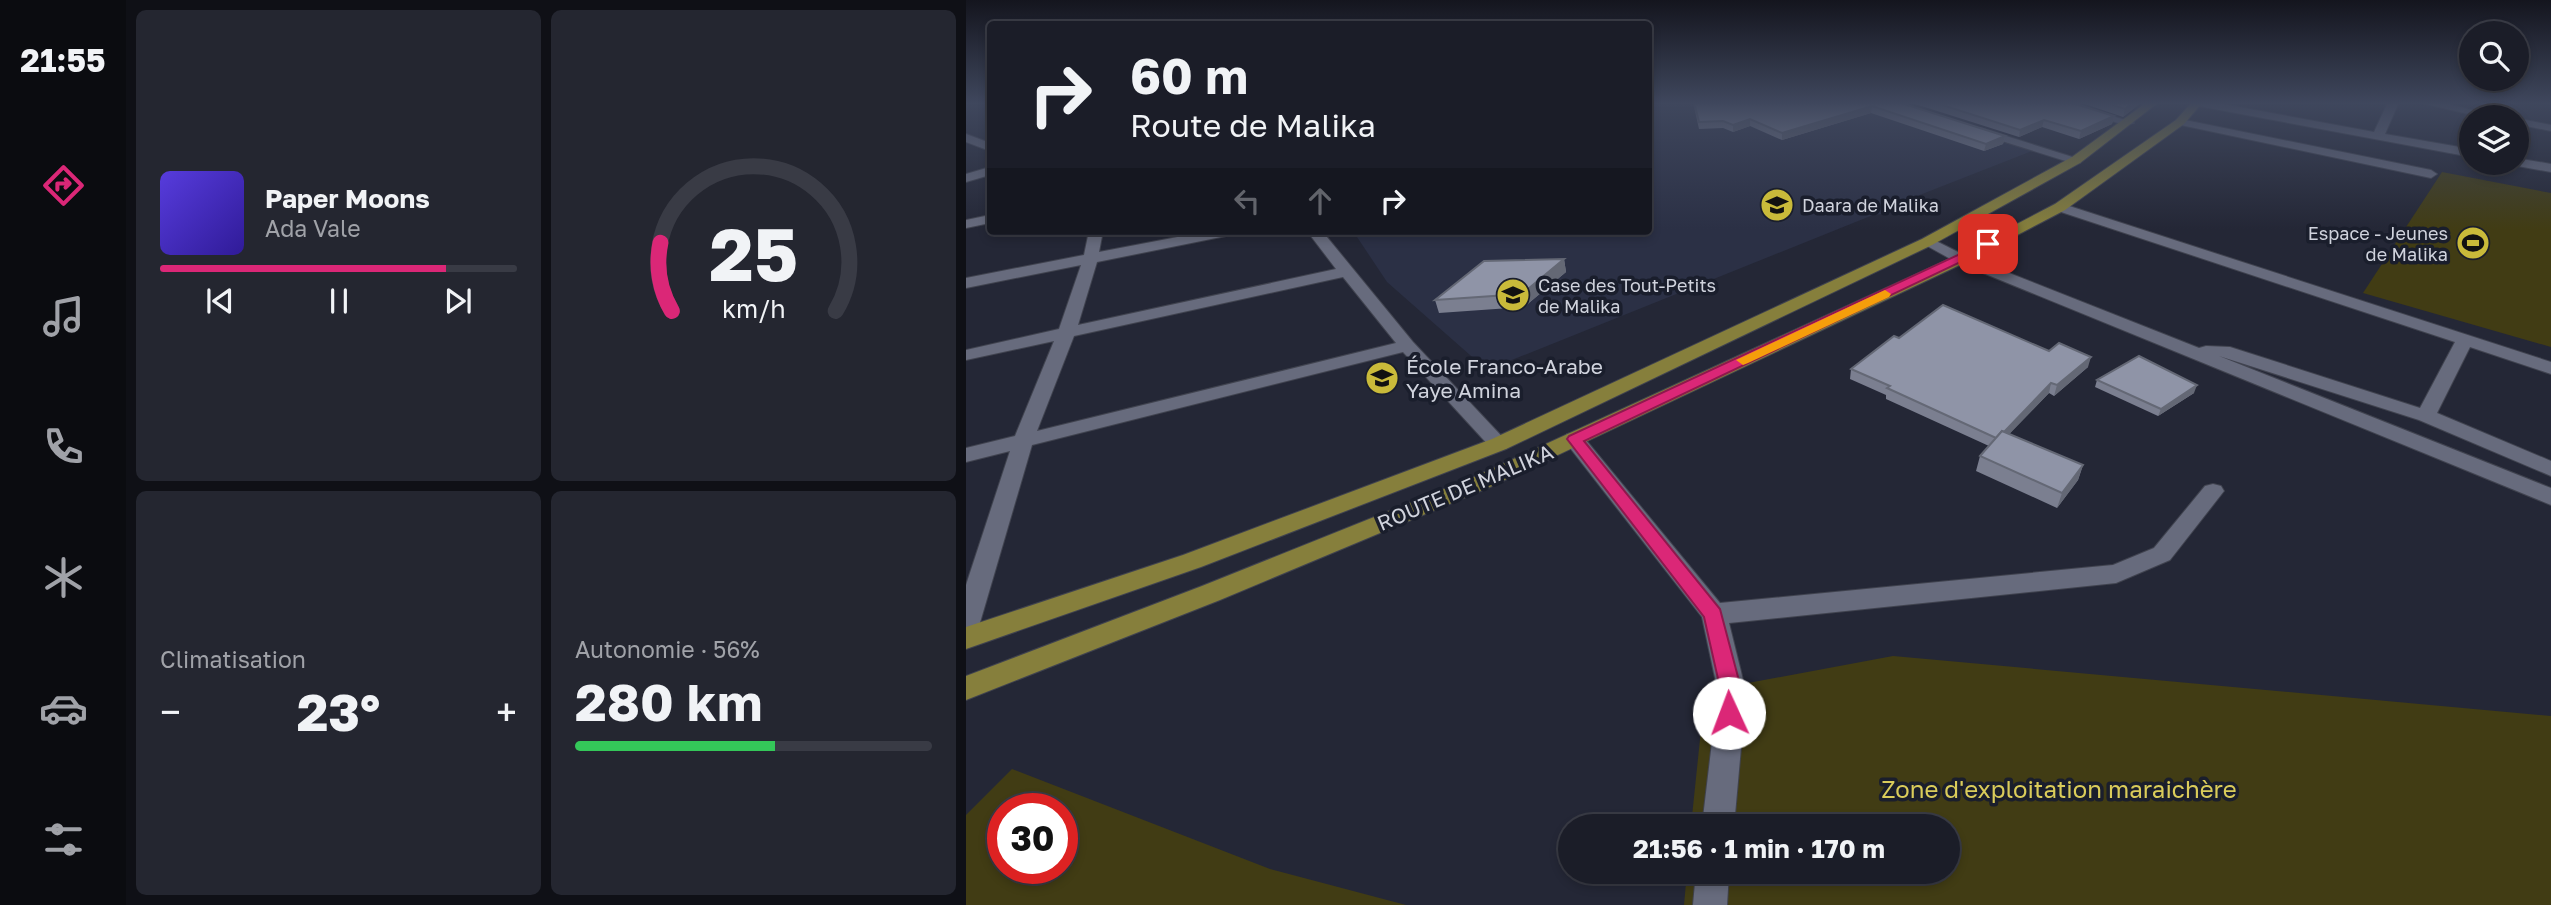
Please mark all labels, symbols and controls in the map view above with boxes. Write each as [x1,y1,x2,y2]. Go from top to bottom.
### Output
map controls [2459,21,2529,175]
button: search [2459,21,2529,91]
text: 21:55 [20,41,106,79]
text: 60 m [1130,46,1248,105]
icon: right [1015,49,1106,140]
button: layers [2459,105,2529,175]
text: Route de Malika [1130,106,1376,144]
icon: directions [39,161,88,210]
icon: left [1228,182,1266,220]
icon: ahead [1301,182,1339,220]
icon: right [1374,182,1412,220]
text: Paper Moons [265,183,430,214]
school or university icon: Daara de Malika [1758,186,1796,224]
place label: Daara de Malika [1802,194,1939,216]
text: 25 [709,211,798,298]
text: Ada Vale [265,214,361,242]
pin [1958,214,2018,274]
place label: Espace - Jeunes de Malika [2308,222,2448,265]
sports icon: Espace - Jeunes de Malika [2454,224,2492,262]
icon: arrive [1969,225,2007,263]
place label: Case des Tout-Petits de Malika [1538,274,1716,317]
school or university icon: Case des Tout-Petits de Malika [1494,276,1532,314]
icon: previous [201,282,239,320]
icon: pause [320,282,358,320]
icon: next [439,282,477,320]
icon: music [39,292,88,341]
text: km/h [722,293,785,324]
place label: École Franco-Arabe Yaye Amina [1406,353,1603,403]
school or university icon: École Franco-Arabe Yaye Amina [1363,359,1401,397]
icon: phone [39,422,88,471]
street label: ROUTE DE MALIKA [1373,438,1557,536]
icon: climate [39,553,88,602]
text: Autonomie · 56% [575,635,760,663]
text: Climatisation [160,645,306,673]
text: 280 km [575,670,762,732]
position arrow [1692,676,1766,750]
text: 23° [297,680,380,742]
icon: car [39,684,88,733]
text: − [160,689,181,734]
text: + [496,689,517,734]
park label: Zone d'exploitation maraichère [1881,774,2237,803]
speed limit sign: 30 [987,793,1078,884]
icon: filters [39,815,88,864]
text: 21:56 · 1 min · 170 m [1633,833,1885,864]

